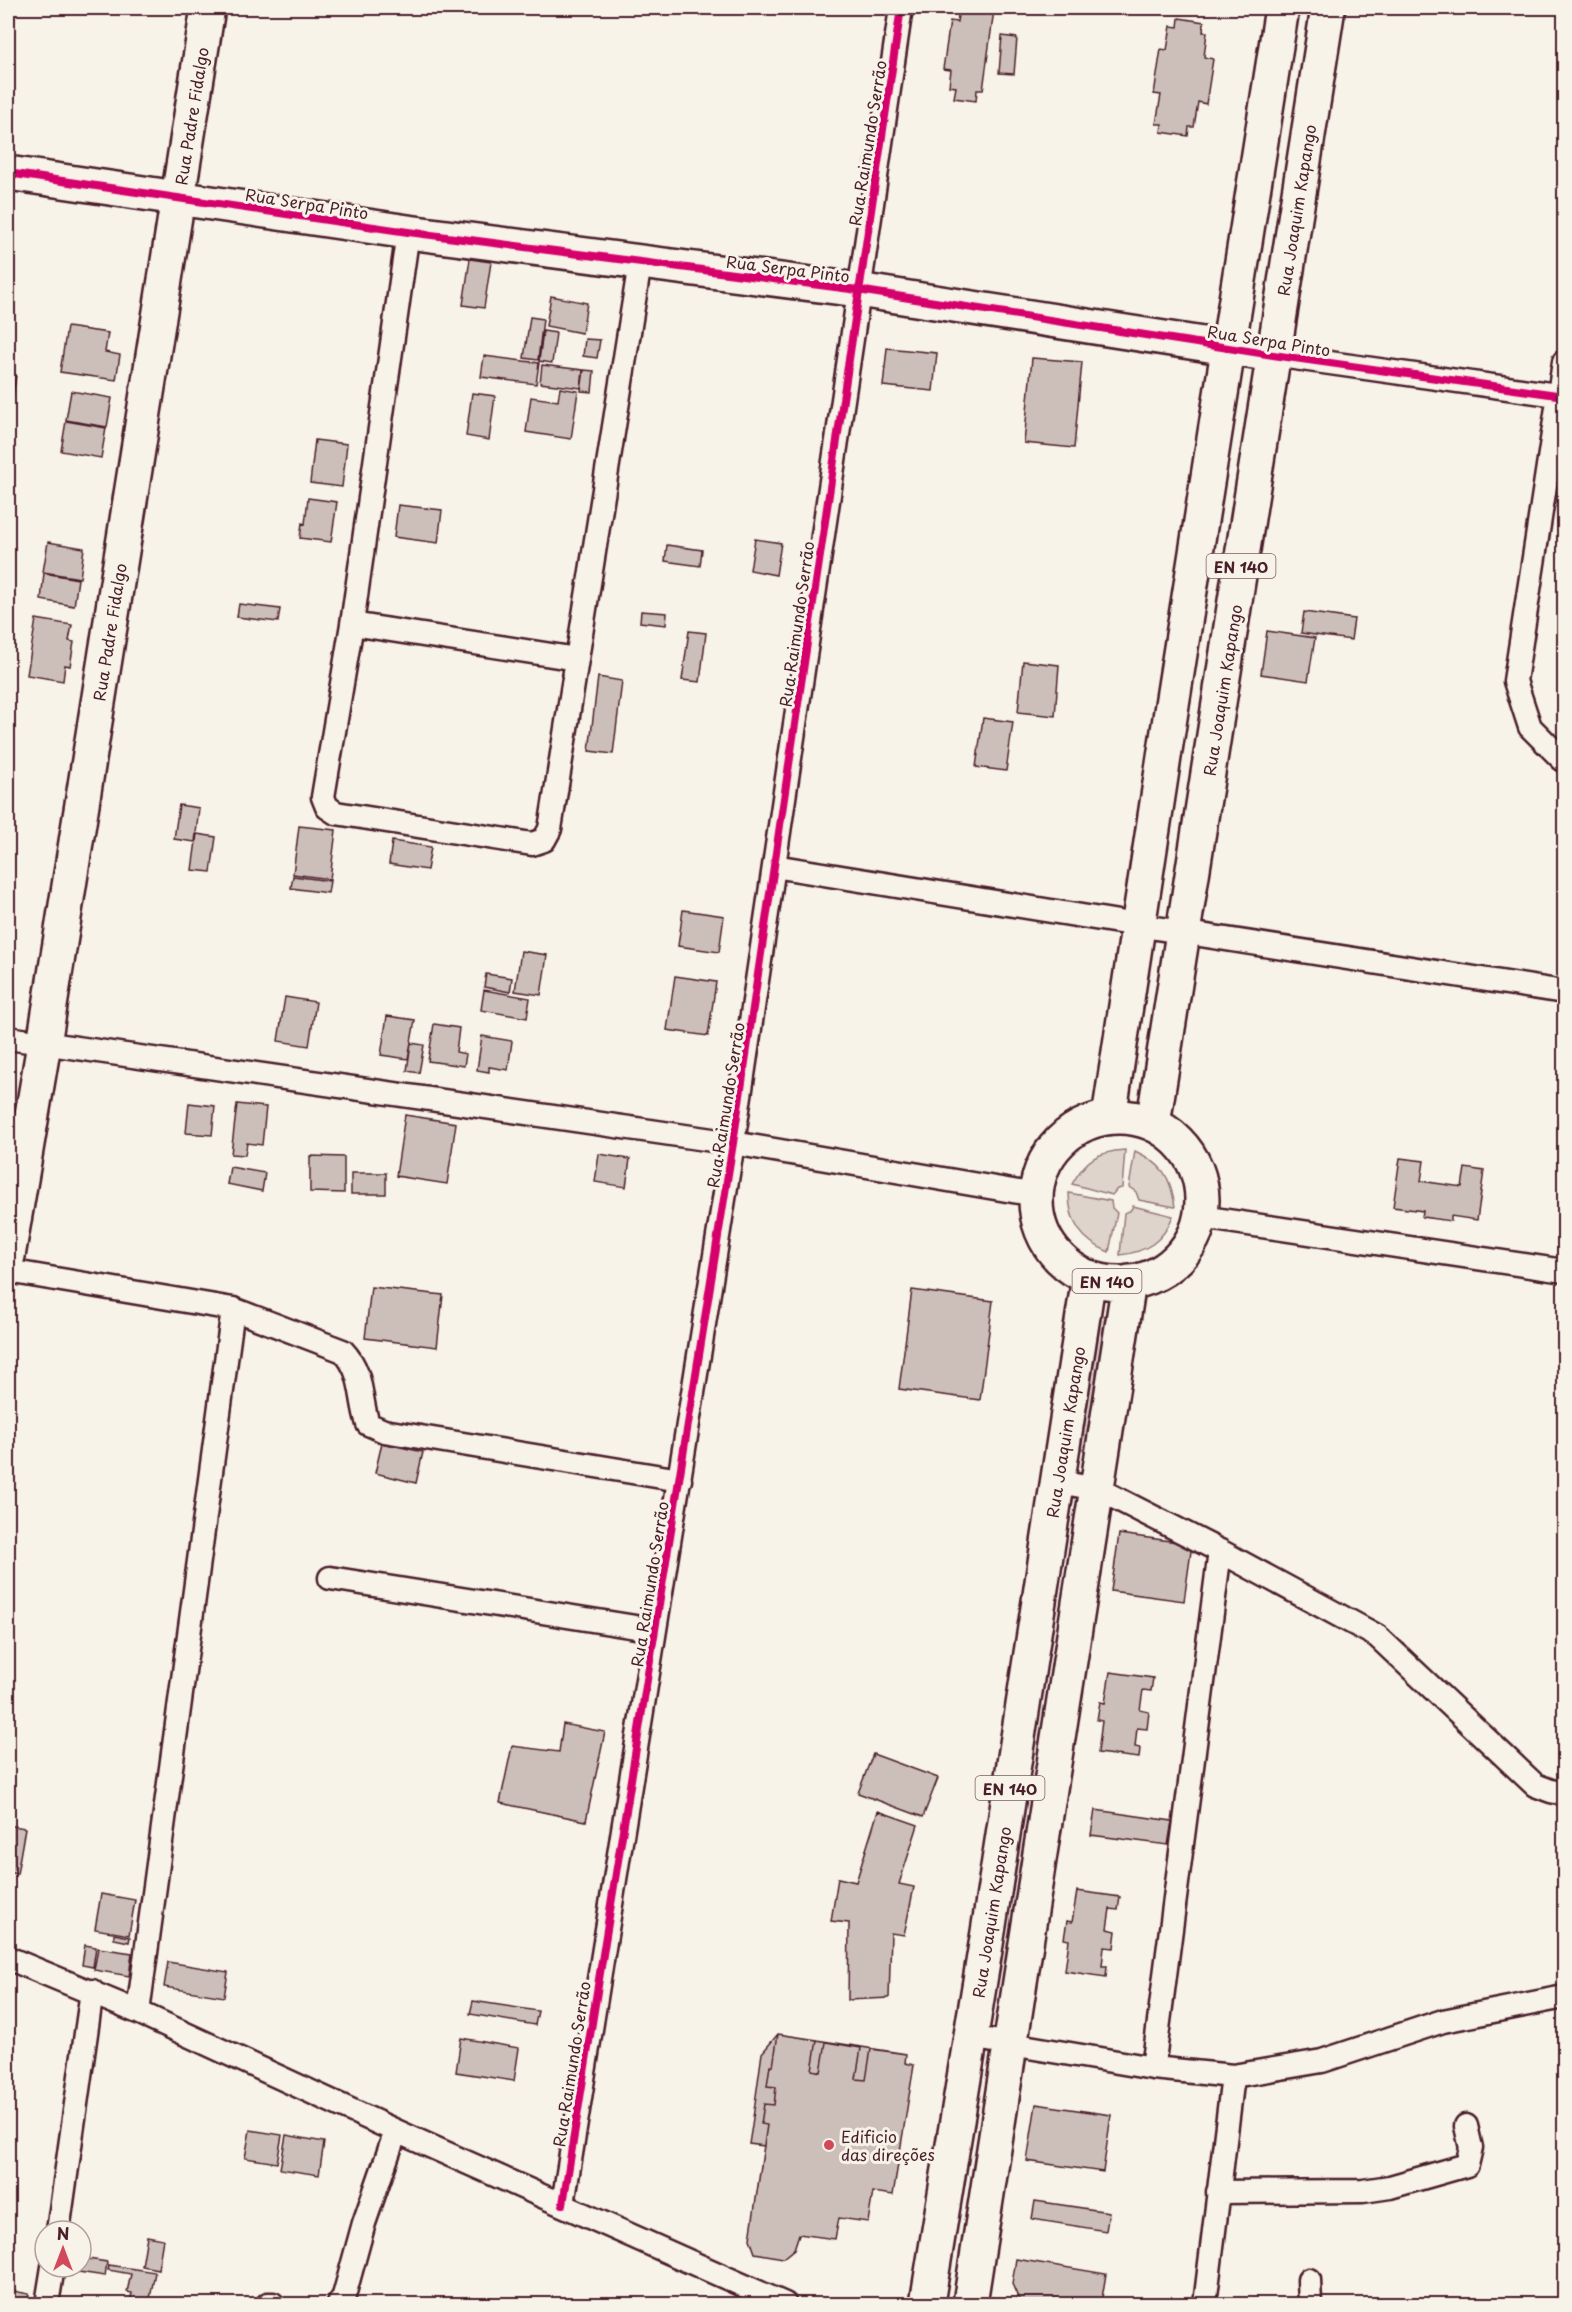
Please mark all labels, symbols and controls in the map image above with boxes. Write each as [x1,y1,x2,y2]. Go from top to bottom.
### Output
street label: Rua Padre Fidalgo [168,45,214,187]
street label: Rua Raimundo Serrão [842,58,892,228]
street label: Rua Joaquim Kapango [1271,122,1321,298]
street label: Rua Serpa Pinto [244,181,370,225]
street label: Rua Serpa Pinto [725,249,851,287]
street label: Rua Serpa Pinto [1206,318,1332,362]
street label: Rua Raimundo Serrão [772,539,820,709]
road number: EN 140 [1206,554,1276,578]
street label: Rua Padre Fidalgo [86,561,132,703]
street label: Rua Joaquim Kapango [1197,602,1247,778]
street label: Rua Raimundo Serrão [700,1020,750,1190]
road number: EN 140 [1072,1269,1142,1293]
street label: Rua Joaquim Kapango [1040,1344,1090,1520]
street label: Rua Raimundo Serrão [624,1499,674,1669]
road number: EN 140 [976,1776,1044,1800]
street label: Rua Joaquim Kapango [966,1824,1016,2000]
street label: Rua Raimundo Serrão [546,1979,596,2149]
place label: Edificio das direções [841,2124,935,2166]
marker: Edificio das direções [822,2138,836,2152]
north arrow [33,2219,93,2279]
text: N [57,2221,69,2245]

